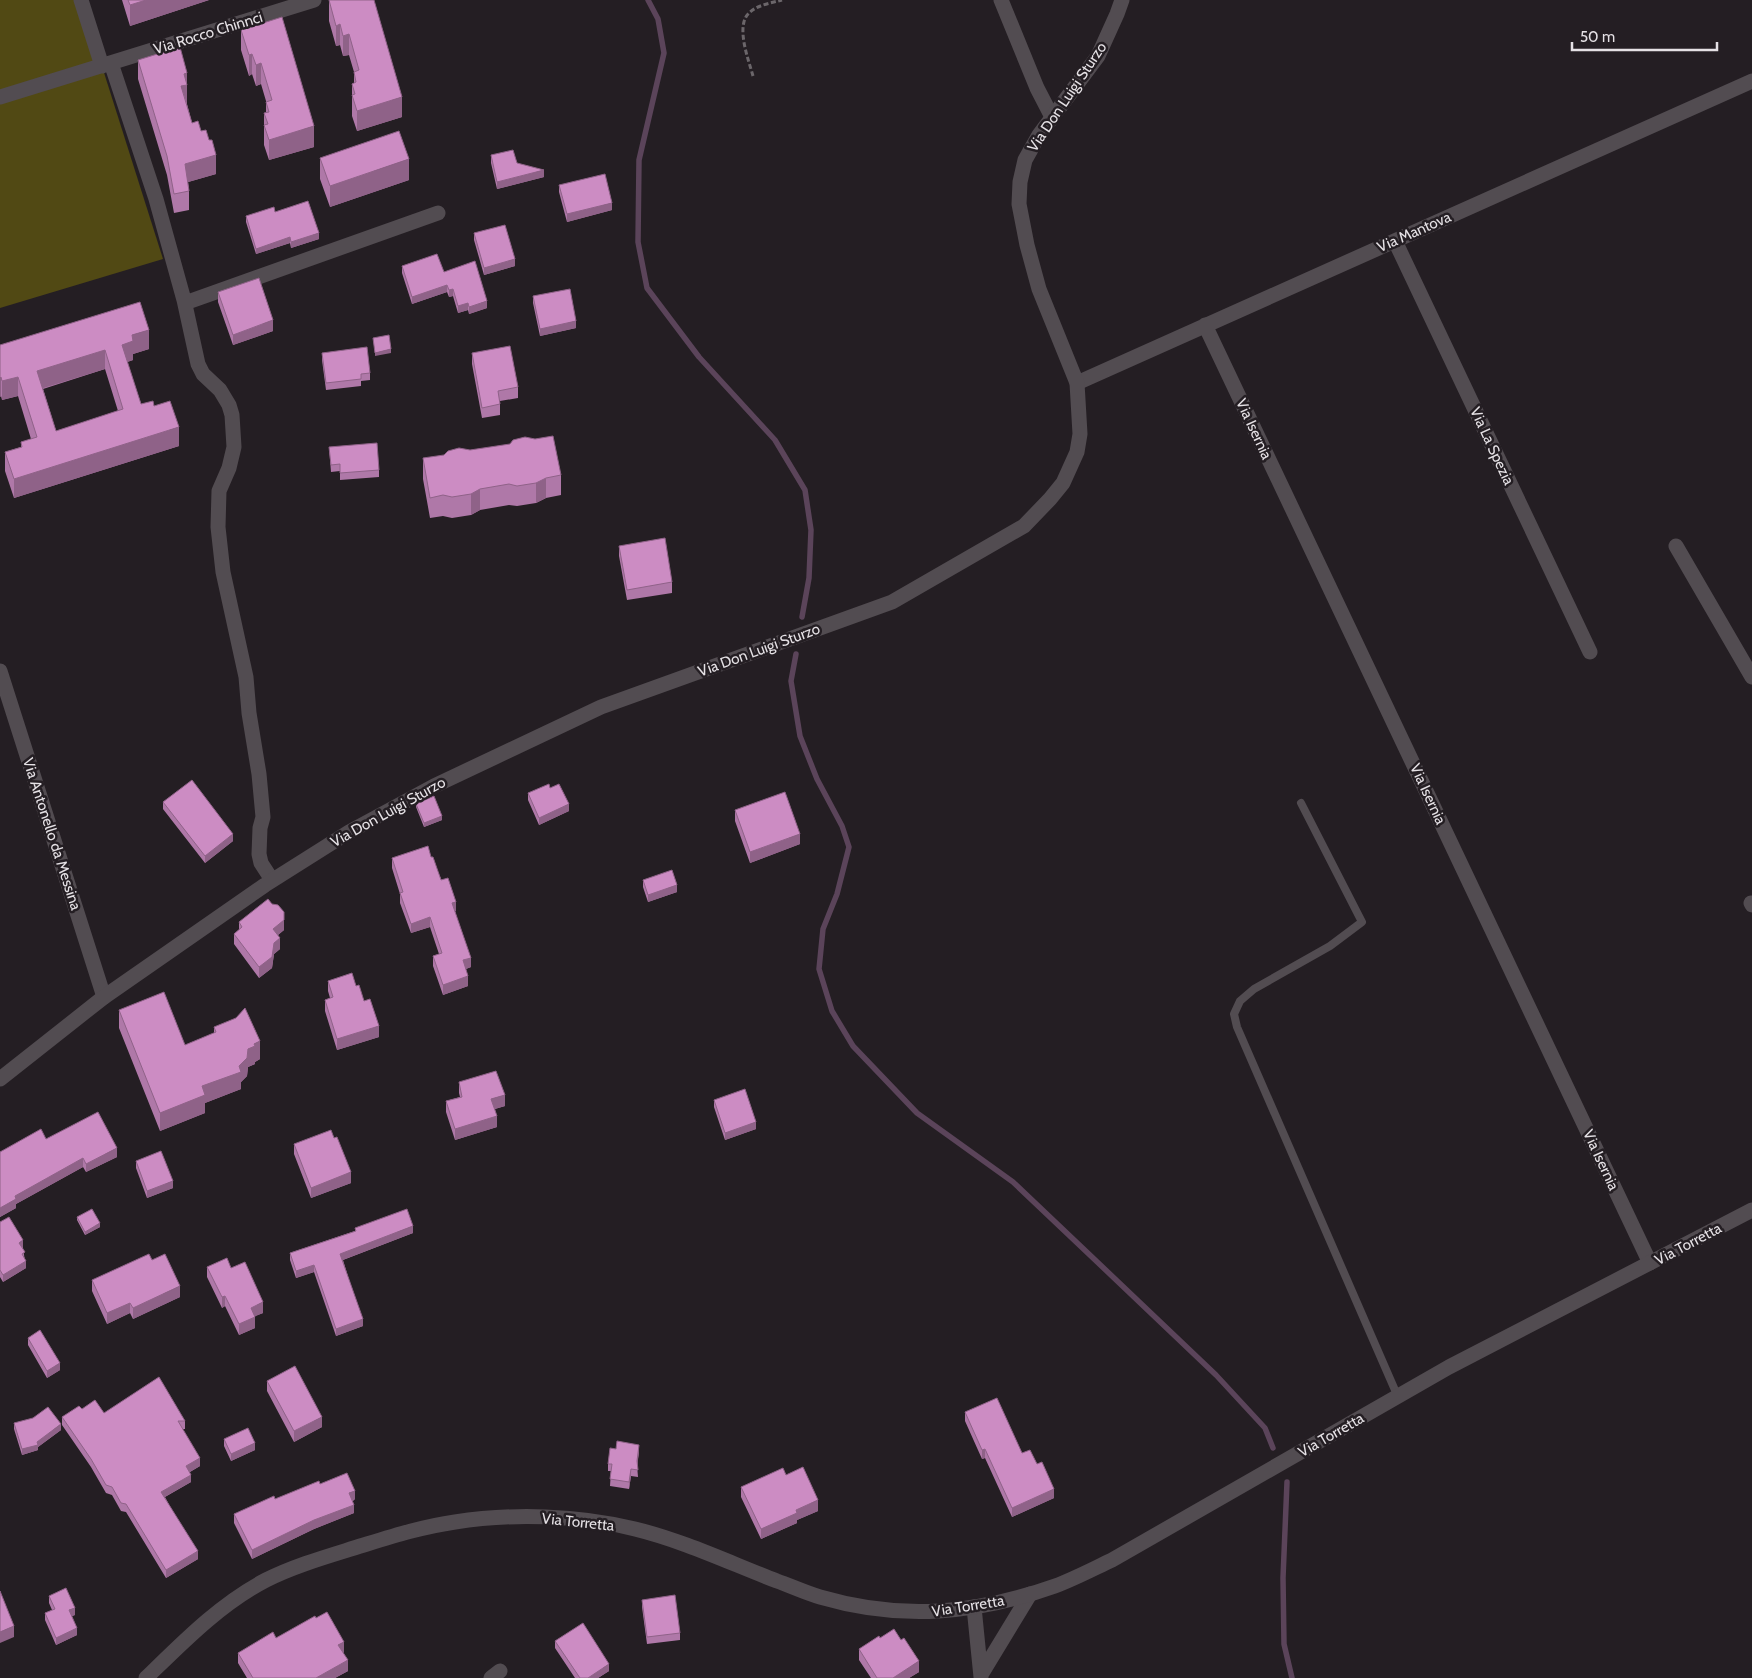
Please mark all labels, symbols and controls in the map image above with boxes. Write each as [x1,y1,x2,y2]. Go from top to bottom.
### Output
street label: Via Rocco Chinnci [151,8,265,58]
scale bar [1572,20,1717,52]
text: 50 m [1580,28,1615,46]
street label: Via Don Luigi Sturzo [1024,39,1110,155]
street label: Via Mantova [1374,207,1454,256]
street label: Via Isernia [1232,396,1276,463]
street label: Via La Spezia [1466,404,1518,489]
street label: Via Don Luigi Sturzo [696,620,822,680]
street label: Via Antonello da Messina [19,756,85,913]
street label: Via Isernia [1406,761,1450,828]
street label: Via Don Luigi Sturzo [327,773,449,851]
street label: Via Isernia [1579,1127,1623,1194]
street label: Via Torretta [1652,1219,1725,1269]
street label: Via Torretta [1295,1409,1368,1461]
street label: Via Torretta [541,1509,616,1535]
street label: Via Torretta [931,1591,1006,1621]

